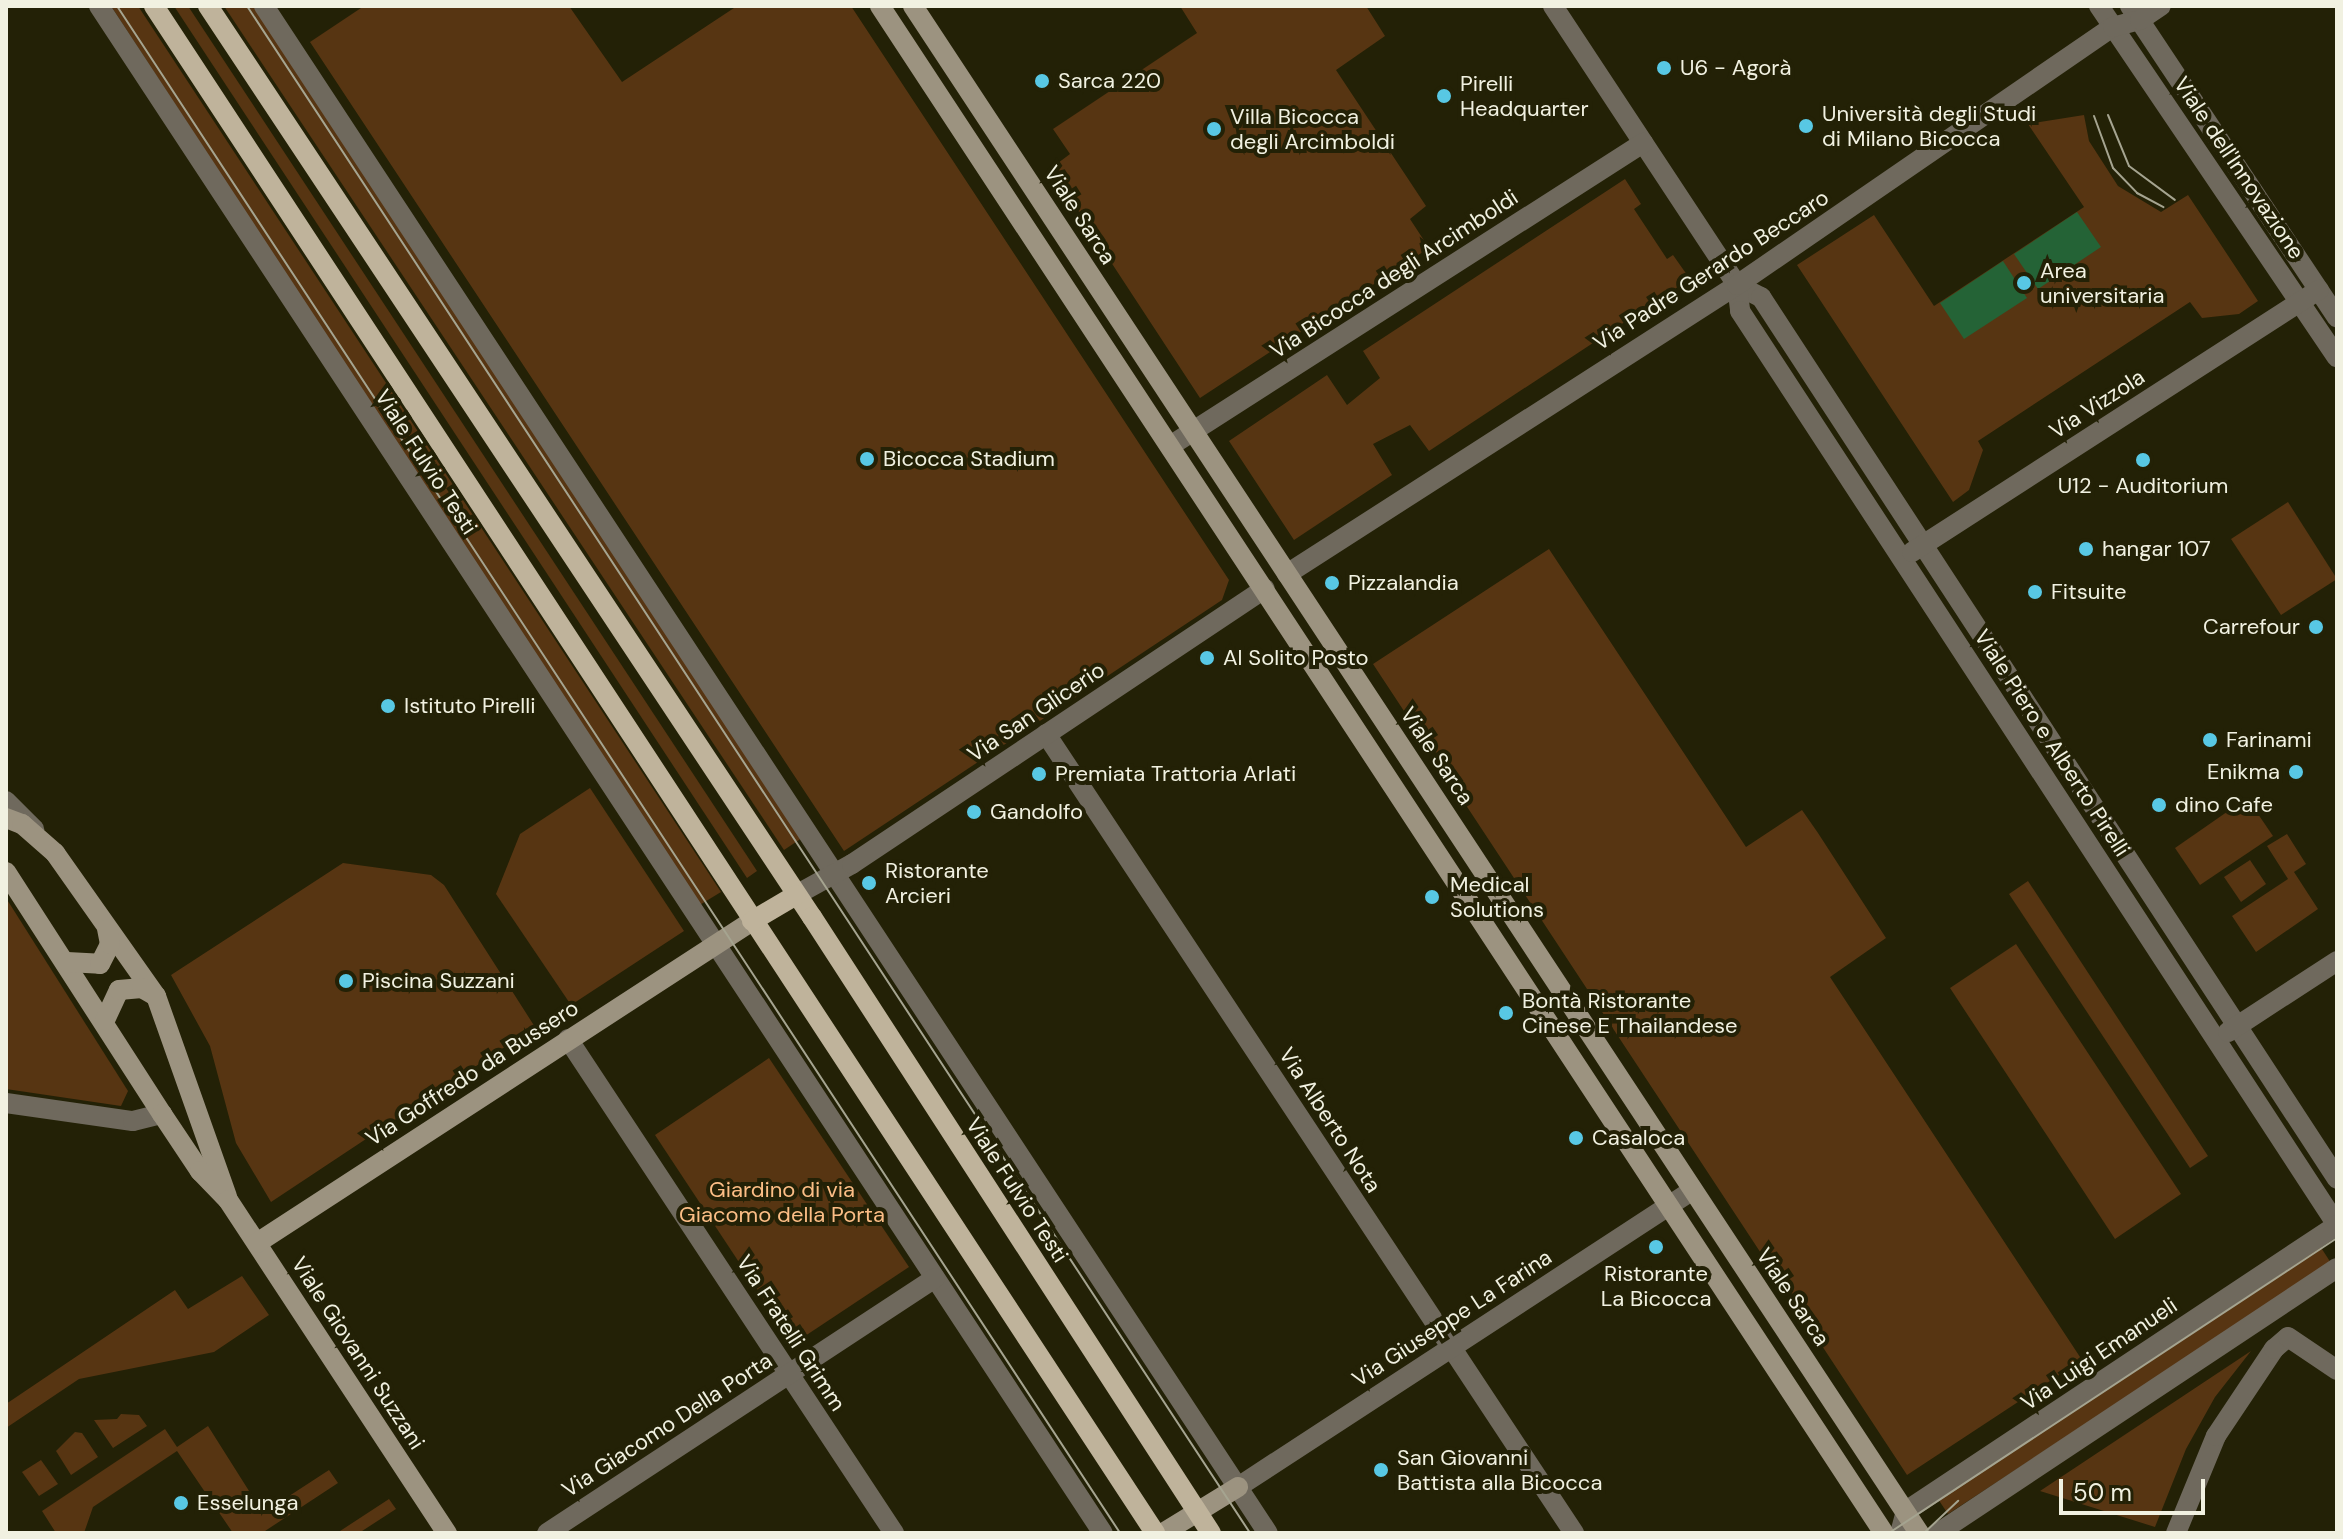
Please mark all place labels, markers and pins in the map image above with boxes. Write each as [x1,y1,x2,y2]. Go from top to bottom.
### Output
place label: U6 - Agorà [1680,55,1791,81]
marker: U6 - Agorà [1655,59,1673,77]
place label: Sarca 220 [1058,68,1161,94]
place label: Pirelli Headquarter [1460,70,1589,122]
marker: Sarca 220 [1033,72,1051,90]
marker: Pirelli Headquarter [1435,87,1453,105]
place label: Università degli Studi di Milano Bicocca [1822,100,2036,152]
place label: Villa Bicocca degli Arcimboldi [1230,103,1395,154]
marker: Università degli Studi di Milano Bicocca [1797,117,1815,135]
marker: Villa Bicocca degli Arcimboldi [1205,120,1223,138]
place label: Area universitaria [2040,257,2164,308]
marker: Area universitaria [2015,274,2033,292]
place label: Bicocca Stadium [883,446,1055,472]
marker: Bicocca Stadium [858,450,876,468]
marker: U12 - Auditorium [2134,451,2152,469]
place label: U12 - Auditorium [2058,473,2228,499]
place label: hangar 107 [2102,536,2211,562]
marker: hangar 107 [2077,540,2095,558]
place label: Pizzalandia [1348,570,1459,596]
marker: Pizzalandia [1323,574,1341,592]
place label: Fitsuite [2051,579,2126,605]
marker: Fitsuite [2026,583,2044,601]
place label: Carrefour [2203,614,2300,640]
marker: Carrefour [2307,618,2325,636]
place label: Al Solito Posto [1223,645,1369,671]
marker: Al Solito Posto [1198,649,1216,667]
place label: Istituto Pirelli [404,693,535,719]
marker: Istituto Pirelli [379,697,397,715]
place label: Farinami [2226,727,2312,753]
marker: Farinami [2201,731,2219,749]
place label: Enikma [2207,759,2280,785]
place label: Premiata Trattoria Arlati [1055,761,1296,787]
marker: Enikma [2287,763,2305,781]
marker: Premiata Trattoria Arlati [1030,765,1048,783]
place label: dino Cafe [2175,792,2273,818]
marker: dino Cafe [2150,796,2168,814]
place label: Gandolfo [990,799,1083,825]
marker: Gandolfo [965,803,983,821]
place label: Ristorante Arcieri [885,857,989,908]
place label: Medical Solutions [1450,871,1544,922]
marker: Ristorante Arcieri [860,874,878,892]
marker: Medical Solutions [1421,886,1443,908]
place label: Piscina Suzzani [362,968,515,994]
marker: Piscina Suzzani [337,972,355,990]
place label: Bontà Ristorante Cinese E Thailandese [1522,987,1737,1038]
marker: Bontà Ristorante Cinese E Thailandese [1497,1004,1515,1022]
place label: Casaloca [1592,1125,1685,1151]
marker: Casaloca [1567,1129,1585,1147]
marker: Ristorante La Bicocca [1647,1238,1665,1256]
place label: Ristorante La Bicocca [1601,1260,1711,1312]
place label: San Giovanni Battista alla Bicocca [1397,1444,1602,1496]
marker: San Giovanni Battista alla Bicocca [1372,1461,1390,1479]
place label: Esselunga [197,1490,298,1516]
marker: Esselunga [172,1494,190,1512]

